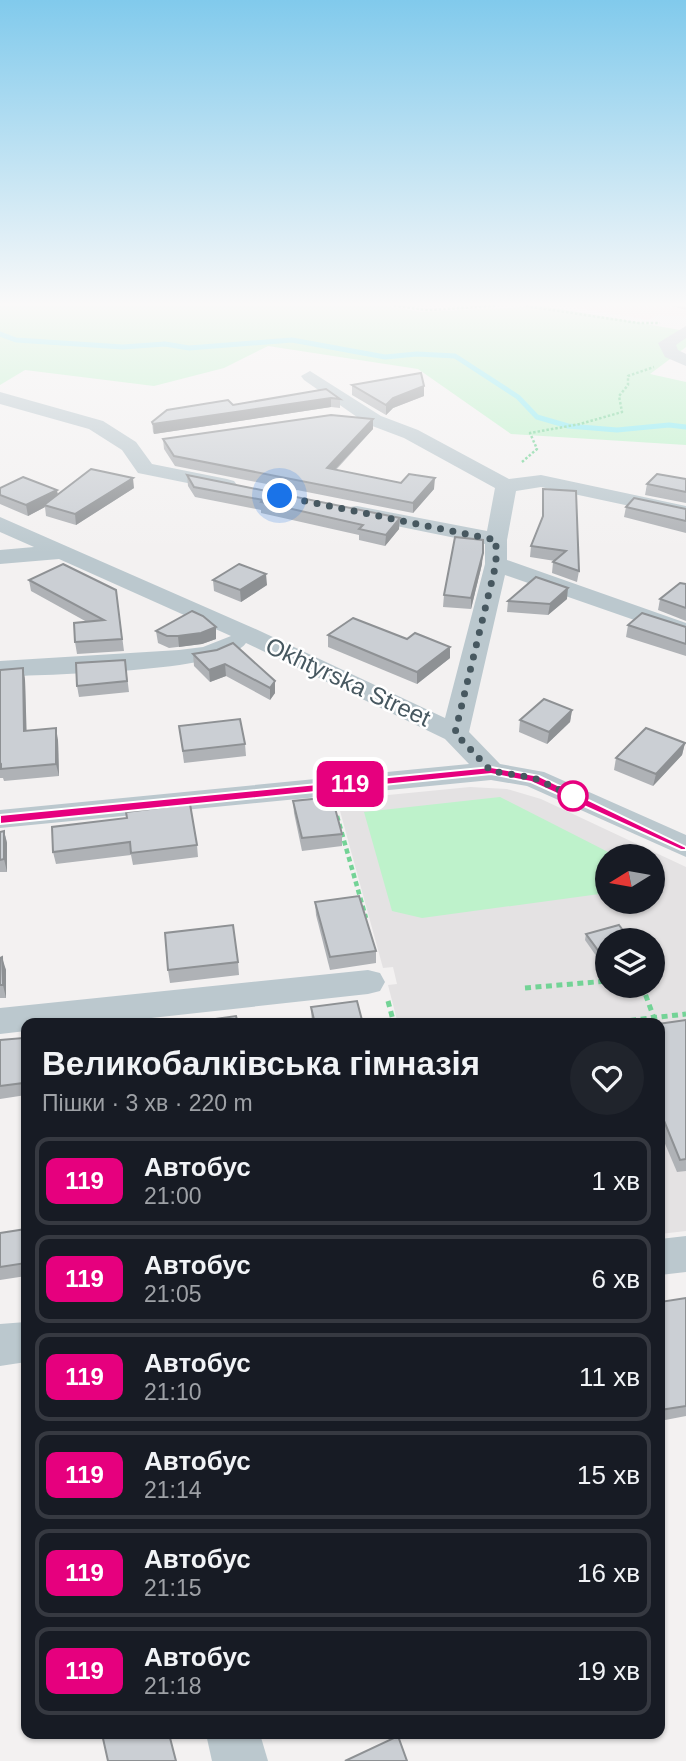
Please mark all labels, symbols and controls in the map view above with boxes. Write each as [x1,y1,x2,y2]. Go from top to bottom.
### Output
your location [262,478,297,513]
street label: Okhtyrska Street [262,632,435,732]
line badge: 119 [310,761,390,807]
text: 119 [331,770,369,797]
unlabelled marker [558,781,588,811]
north arrow [595,844,665,914]
map controls [595,844,665,998]
button: layers [595,928,665,998]
button: heart [570,1041,644,1115]
text: Великобалківська гімназія [42,1045,480,1082]
text: Пішки · 3 хв · 220 m [42,1090,253,1116]
text: Автобус [144,1152,251,1182]
text: 1 хв [592,1166,640,1196]
text: 119 [65,1167,104,1194]
text: 21:00 [144,1183,202,1209]
text: Автобус [144,1250,251,1280]
text: 6 хв [592,1264,640,1294]
text: 119 [65,1265,104,1292]
text: 21:05 [144,1281,202,1307]
text: Автобус [144,1348,251,1378]
text: 11 хв [579,1362,640,1392]
text: 119 [65,1363,104,1390]
text: 21:10 [144,1379,202,1405]
text: Автобус [144,1446,251,1476]
text: 15 хв [577,1460,640,1490]
text: 119 [65,1461,104,1488]
text: 21:14 [144,1477,202,1503]
text: Автобус [144,1544,251,1574]
text: 16 хв [577,1558,640,1588]
text: 119 [65,1559,104,1586]
text: 21:15 [144,1575,202,1601]
text: Автобус [144,1642,251,1672]
text: 19 хв [577,1656,640,1686]
text: 119 [65,1657,104,1684]
text: 21:18 [144,1673,202,1699]

